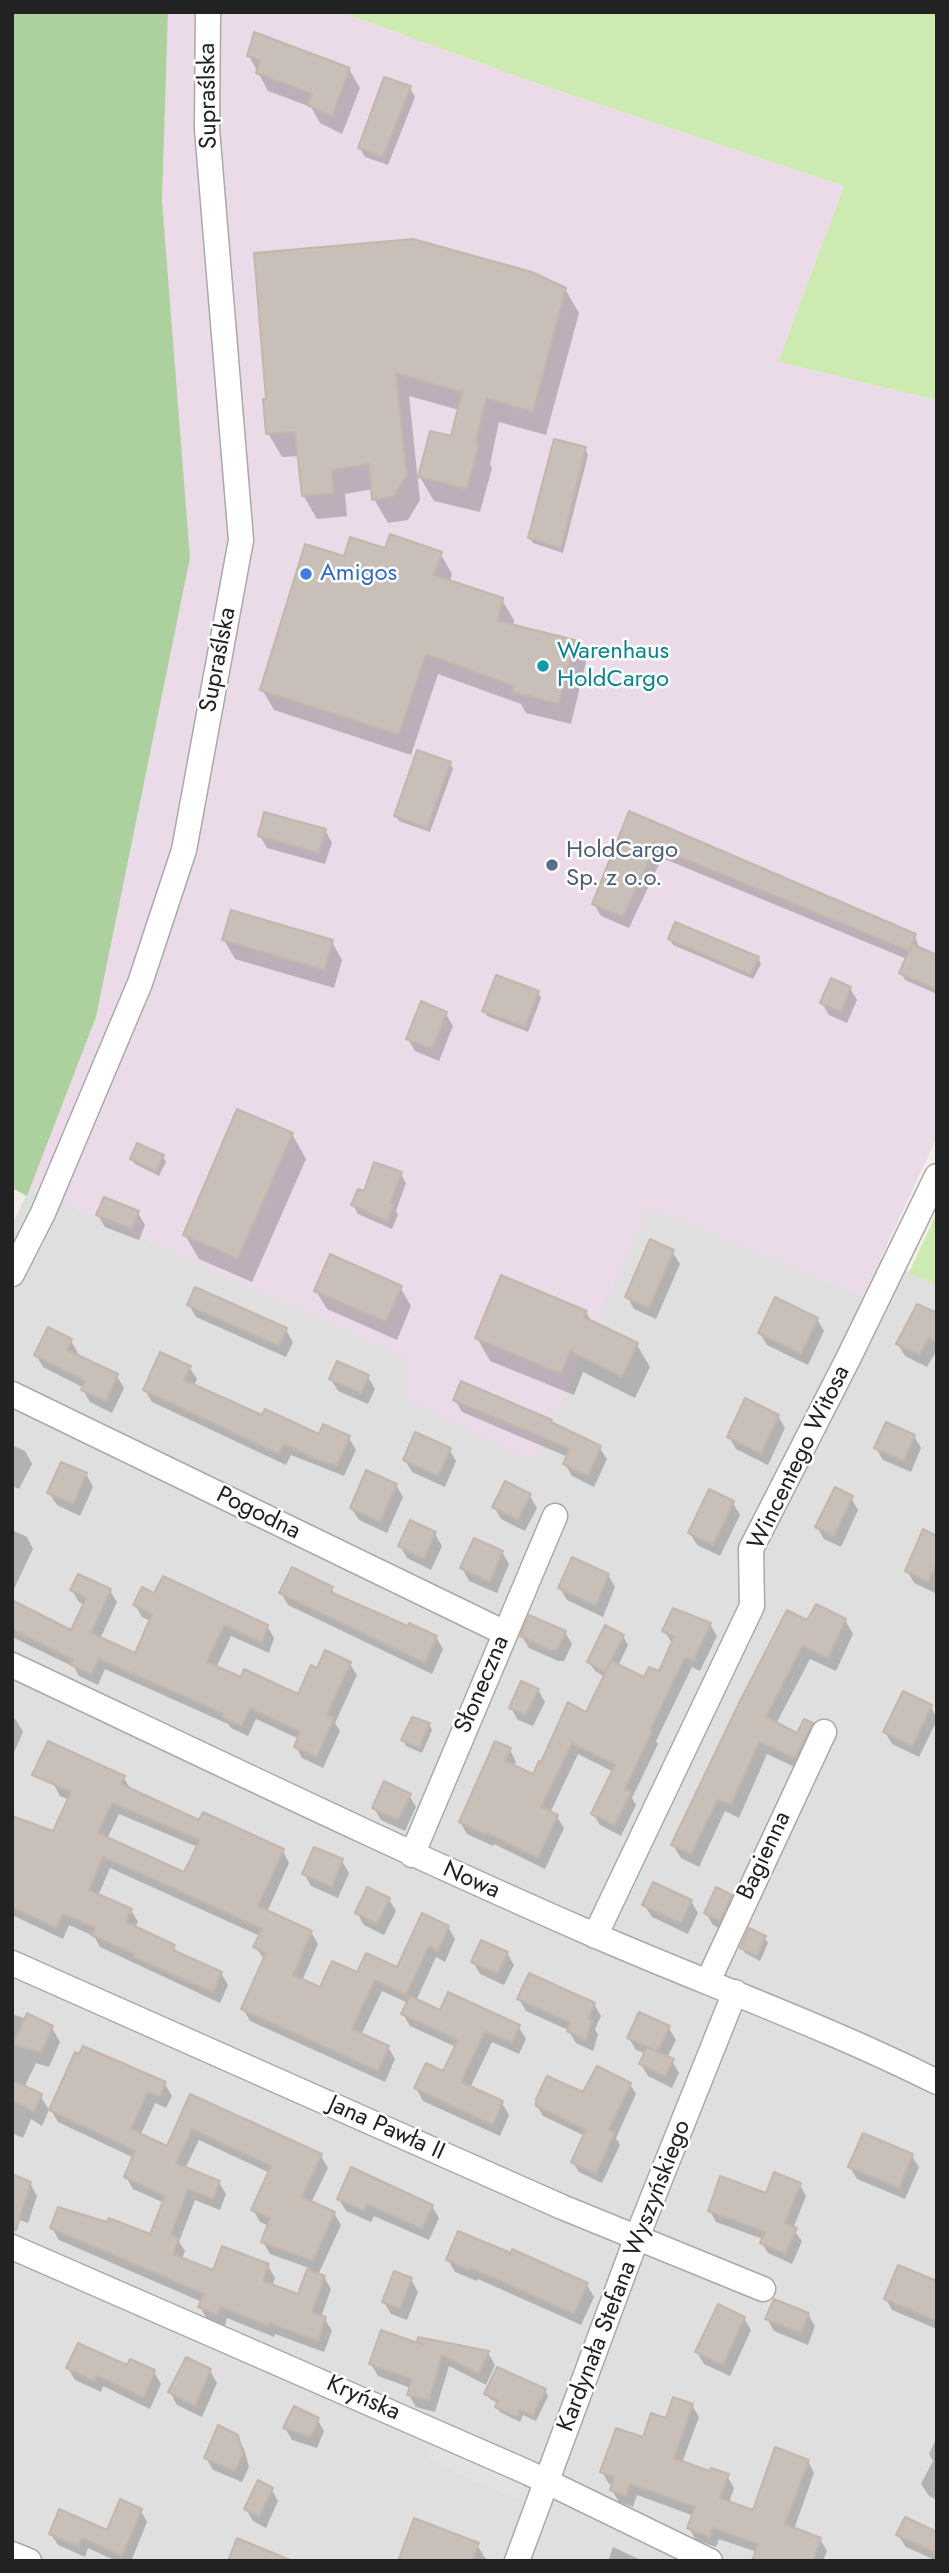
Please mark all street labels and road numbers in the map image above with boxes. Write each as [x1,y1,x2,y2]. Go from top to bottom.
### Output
street label: Supraślska [194,43,224,149]
street label: Supraślska [195,605,243,715]
street label: Wincentego Witosa [743,1361,857,1555]
street label: Pogodna [211,1481,305,1547]
street label: Słoneczna [450,1632,516,1738]
street label: Bagienna [732,1807,798,1905]
street label: Nowa [438,1856,504,1906]
street label: Jana Pawła II [323,2090,449,2168]
street label: Kardynała Stefana Wyszyńskiego [552,2116,698,2436]
street label: Kryńska [322,2370,404,2428]

